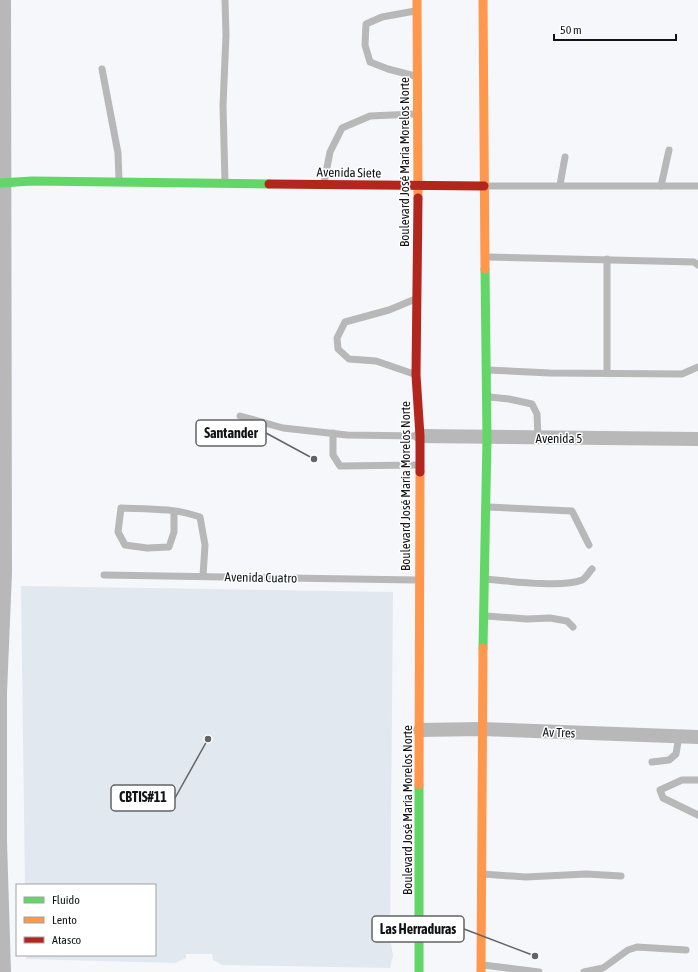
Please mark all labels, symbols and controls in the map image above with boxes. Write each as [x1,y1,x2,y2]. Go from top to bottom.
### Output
scale bar [554,16,676,42]
text: 50 m [560,23,582,37]
street label: Boulevard José María Morelos Norte [397,77,412,247]
street label: Avenida Siete [317,164,382,181]
street label: Boulevard José María Morelos Norte [398,401,413,571]
callout: Santander [196,420,266,446]
text: Santander [204,425,259,441]
street label: Avenida 5 [536,431,582,446]
street label: Avenida Cuatro [225,569,297,586]
street label: Av Tres [542,724,576,741]
street label: Boulevard José María Morelos Norte [400,725,415,895]
callout: CBTIS#11 [111,785,175,811]
text: CBTIS#11 [119,789,167,805]
legend [16,884,156,956]
text: Fluido [52,893,80,907]
text: Lento [52,913,77,927]
callout: Las Herraduras [372,916,464,942]
text: Las Herraduras [380,921,456,937]
text: Atasco [52,933,82,947]

